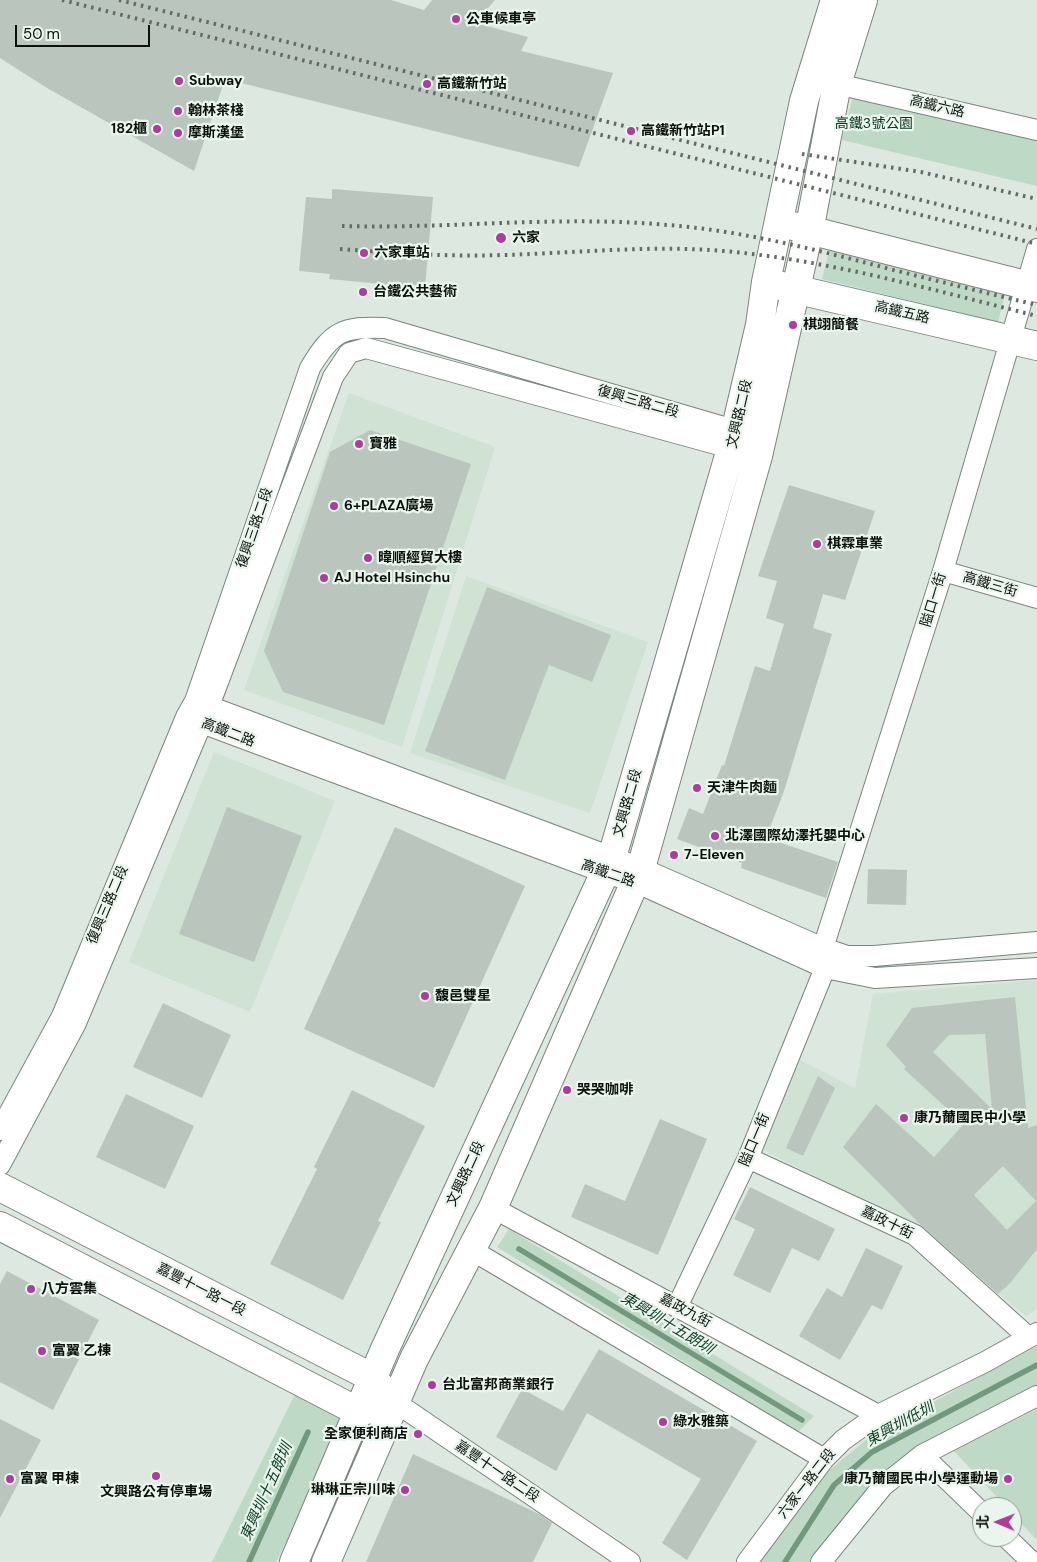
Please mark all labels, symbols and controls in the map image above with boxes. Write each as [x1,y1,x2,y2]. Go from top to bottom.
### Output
place label: 公車候車亭 [466,11,536,27]
marker: 公車候車亭 [450,13,462,25]
scale bar [18,15,152,47]
text: 50 m [23,24,60,44]
place label: Subway [189,73,243,89]
marker: Subway [173,75,185,87]
place label: 高鐵新竹站 [437,76,507,92]
marker: 高鐵新竹站 [421,78,433,90]
street label: 高鐵六路 [908,93,966,121]
place label: 翰林茶棧 [188,103,244,119]
marker: 翰林茶棧 [172,105,184,117]
park label: 高鐵3號公園 [835,116,913,132]
place label: 182櫃 [111,121,147,137]
marker: 182櫃 [151,123,163,135]
place label: 高鐵新竹站P1 [641,123,725,139]
place label: 摩斯漢堡 [188,125,244,141]
marker: 高鐵新竹站P1 [625,125,637,137]
marker: 摩斯漢堡 [172,127,184,139]
place label: 六家 [512,230,540,246]
marker: 六家 [494,231,508,245]
place label: 六家車站 [374,245,430,261]
marker: 六家車站 [358,247,370,259]
place label: 台鐵公共藝術 [373,284,457,300]
marker: 台鐵公共藝術 [357,286,369,298]
street label: 高鐵五路 [873,299,931,327]
place label: 棋翊簡餐 [803,317,859,333]
marker: 棋翊簡餐 [787,319,799,331]
street label: 文興路二段 [724,378,756,450]
street label: 復興三路二段 [595,382,681,422]
place label: 寶雅 [369,436,397,452]
marker: 寶雅 [353,438,365,450]
street label: 復興三路二段 [233,486,277,570]
place label: 6+PLAZA廣場 [344,498,433,514]
marker: 6+PLAZA廣場 [328,500,340,512]
place label: 棋霖車業 [827,536,883,552]
marker: 棋霖車業 [811,538,823,550]
place label: 暐順經貿大樓 [378,550,462,566]
marker: 暐順經貿大樓 [362,552,374,564]
street label: 高鐵三街 [961,569,1019,601]
place label: AJ Hotel Hsinchu [334,570,450,586]
street label: 隘口一街 [918,571,950,629]
marker: AJ Hotel Hsinchu [318,572,330,584]
street label: 高鐵二路 [199,715,257,751]
street label: 文興路二段 [610,767,646,839]
place label: 天津牛肉麵 [707,780,777,796]
marker: 天津牛肉麵 [691,782,703,794]
place label: 北澤國際幼澤托嬰中心 [725,828,865,844]
marker: 北澤國際幼澤托嬰中心 [709,830,721,842]
place label: 7-Eleven [684,847,744,863]
marker: 7-Eleven [668,849,680,861]
street label: 高鐵二路 [579,857,637,891]
street label: 復興三路二段 [84,863,132,947]
place label: 馥邑雙星 [435,988,491,1004]
marker: 馥邑雙星 [419,990,431,1002]
place label: 哭哭咖啡 [577,1082,633,1098]
marker: 哭哭咖啡 [561,1084,573,1096]
place label: 康乃薾國民中小學 [914,1110,1026,1126]
street label: 隘口一街 [736,1111,774,1169]
marker: 康乃薾國民中小學 [898,1112,910,1124]
street label: 文興路二段 [444,1139,488,1209]
street label: 嘉政十街 [858,1203,916,1243]
street label: 嘉豐十一路一段 [154,1260,248,1320]
place label: 八方雲集 [41,1281,97,1297]
marker: 八方雲集 [25,1283,37,1295]
water label: 東興圳十五朗圳 [617,1289,717,1359]
street label: 嘉政九街 [656,1290,714,1332]
place label: 富翼 乙棟 [52,1343,111,1359]
marker: 富翼 乙棟 [36,1345,48,1357]
place label: 台北富邦商業銀行 [442,1377,554,1393]
marker: 台北富邦商業銀行 [426,1379,438,1391]
water label: 東興圳低圳 [863,1399,937,1451]
place label: 綠水雅築 [673,1414,729,1430]
marker: 綠水雅築 [657,1416,669,1428]
place label: 全家便利商店 [324,1426,408,1442]
marker: 全家便利商店 [412,1428,424,1440]
street label: 嘉豐十一路二段 [452,1438,542,1506]
water label: 東興圳十五朗圳 [237,1440,297,1544]
street label: 六家一路二段 [775,1446,839,1522]
marker: 文興路公有停車場 [150,1470,162,1482]
place label: 富翼 甲棟 [20,1471,79,1487]
place label: 康乃薾國民中小學運動場 [844,1471,998,1487]
marker: 富翼 甲棟 [4,1473,16,1485]
marker: 康乃薾國民中小學運動場 [1002,1473,1014,1485]
place label: 琳琳正宗川味 [311,1482,395,1498]
place label: 文興路公有停車場 [100,1484,212,1500]
marker: 琳琳正宗川味 [399,1484,411,1496]
north arrow [972,1497,1022,1547]
text: 北 [974,1515,992,1529]

